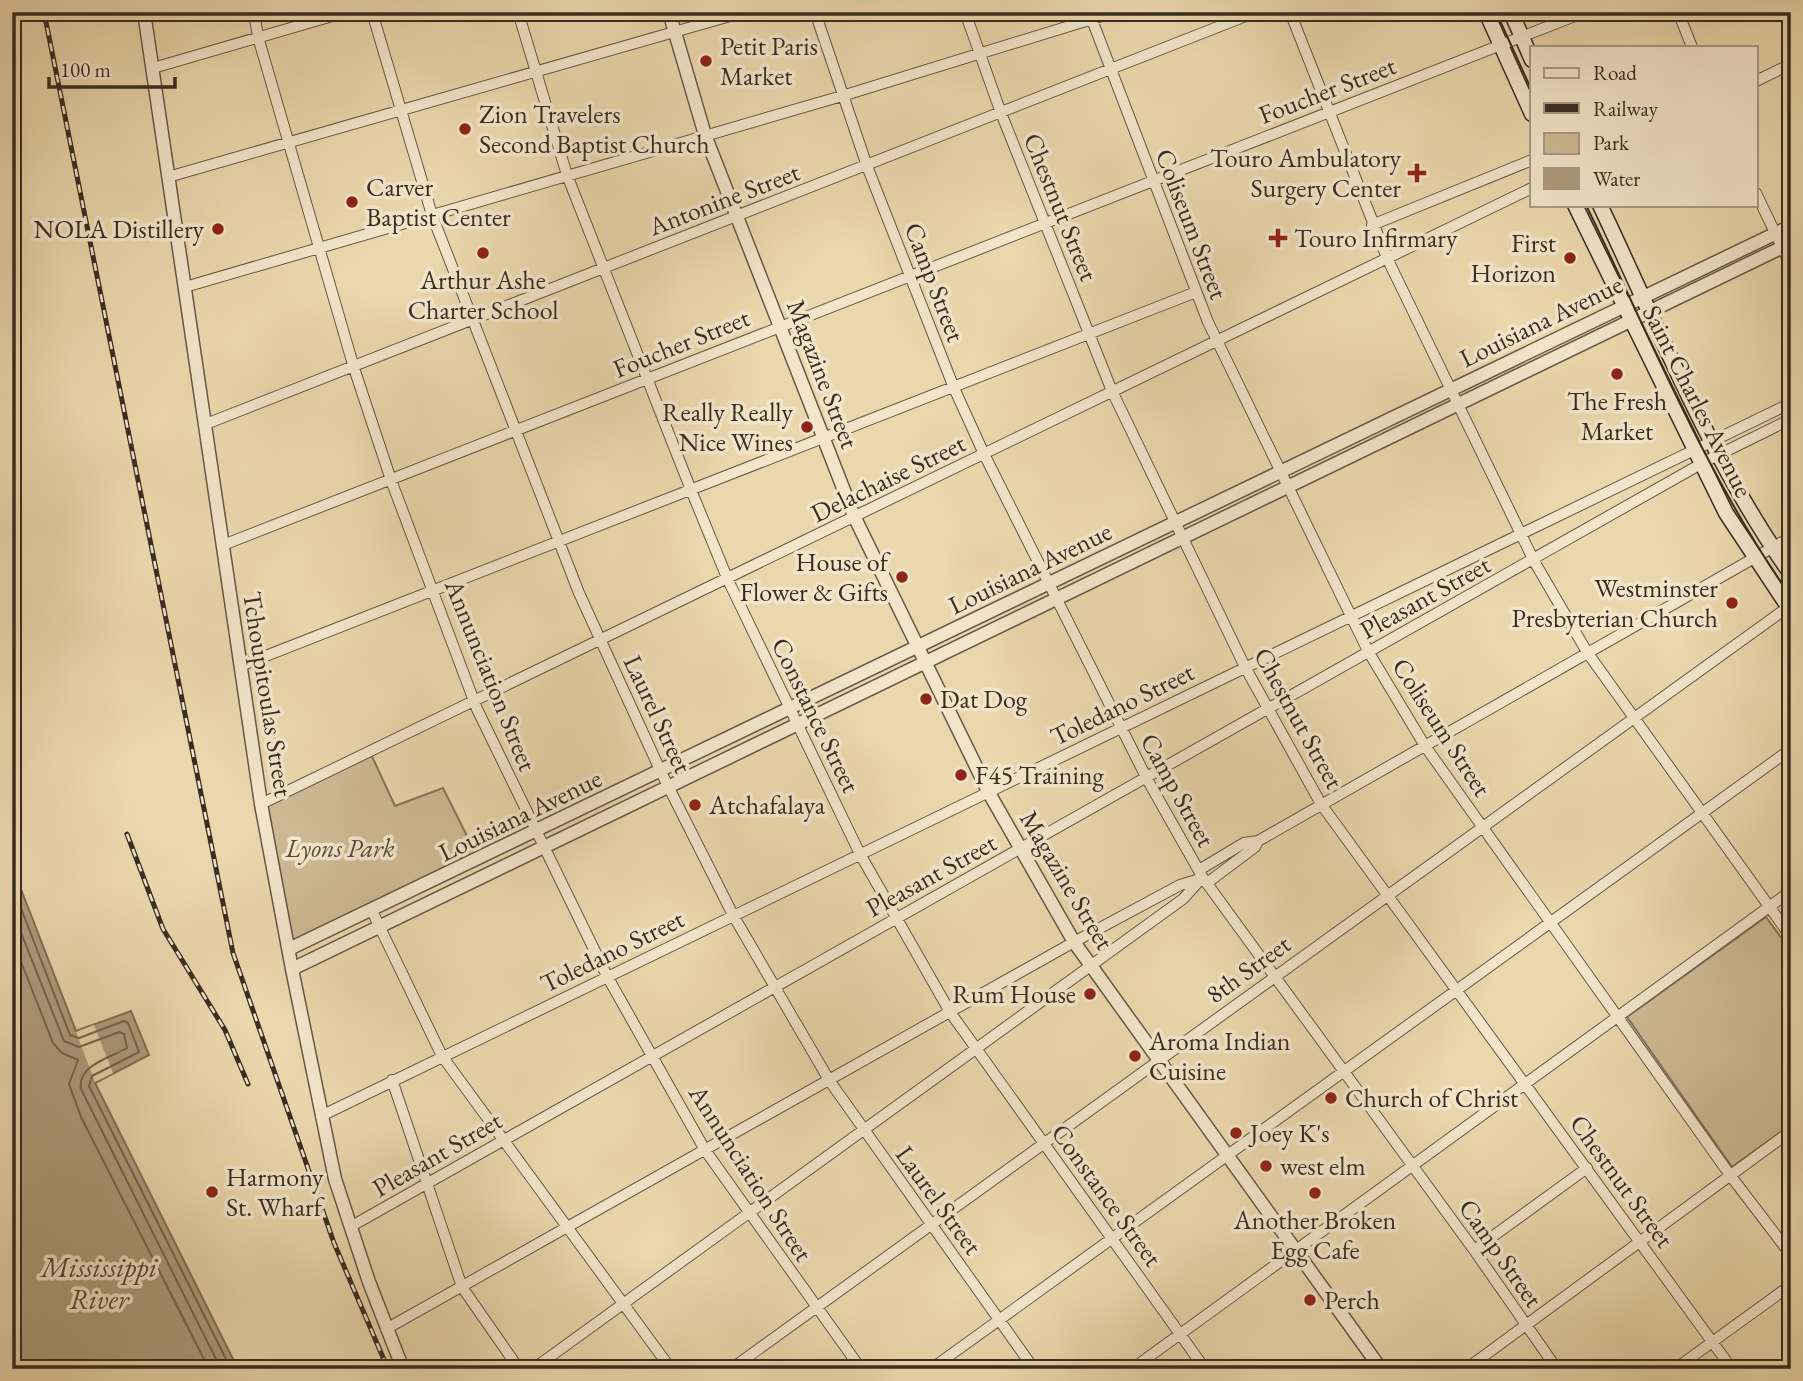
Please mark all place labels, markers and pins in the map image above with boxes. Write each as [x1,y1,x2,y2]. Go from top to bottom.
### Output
place label: Petit Paris Market [720,29,818,93]
marker: Petit Paris Market [698,53,714,69]
place label: Zion Travelers Second Baptist Church [479,97,710,161]
marker: Zion Travelers Second Baptist Church [457,121,473,137]
place label: Touro Ambulatory Surgery Center [1210,141,1402,205]
marker: Touro Ambulatory Surgery Center [1407,163,1427,183]
place label: Carver Baptist Center [366,170,511,234]
marker: Carver Baptist Center [344,194,360,210]
place label: NOLA Distillery [34,212,205,246]
marker: NOLA Distillery [210,221,226,237]
place label: Touro Infirmary [1294,221,1458,255]
place label: First Horizon [1471,226,1556,290]
marker: Touro Infirmary [1268,228,1288,248]
marker: Arthur Ashe Charter School [475,245,491,261]
marker: First Horizon [1562,250,1578,266]
place label: Arthur Ashe Charter School [408,263,558,327]
marker: The Fresh Market [1609,366,1625,382]
place label: The Fresh Market [1567,384,1667,448]
place label: Really Really Nice Wines [662,395,794,459]
marker: Really Really Nice Wines [799,419,815,435]
place label: House of Flower & Gifts [740,545,891,609]
marker: House of Flower & Gifts [894,569,910,585]
place label: Westminster Presbyterian Church [1511,571,1718,635]
marker: Westminster Presbyterian Church [1724,595,1740,611]
place label: Dat Dog [940,682,1028,716]
marker: Dat Dog [918,691,934,707]
place label: F45 Training [975,758,1105,792]
marker: F45 Training [953,767,969,783]
place label: Atchafalaya [708,788,826,822]
marker: Atchafalaya [687,797,703,813]
place label: Rum House [952,977,1076,1011]
marker: Rum House [1082,986,1098,1002]
place label: Aroma Indian Cuisine [1148,1024,1291,1088]
marker: Aroma Indian Cuisine [1127,1048,1143,1064]
place label: Church of Christ [1345,1081,1518,1115]
marker: Church of Christ [1323,1090,1339,1106]
place label: Joey K's [1248,1116,1330,1150]
marker: Joey K's [1228,1125,1244,1141]
place label: west elm [1280,1149,1366,1183]
marker: west elm [1258,1158,1274,1174]
place label: Harmony St. Wharf [226,1160,325,1224]
marker: Harmony St. Wharf [204,1184,220,1200]
marker: Another Broken Egg Cafe [1307,1185,1323,1201]
place label: Another Broken Egg Cafe [1233,1203,1397,1267]
place label: Perch [1324,1283,1380,1317]
marker: Perch [1302,1292,1318,1308]

